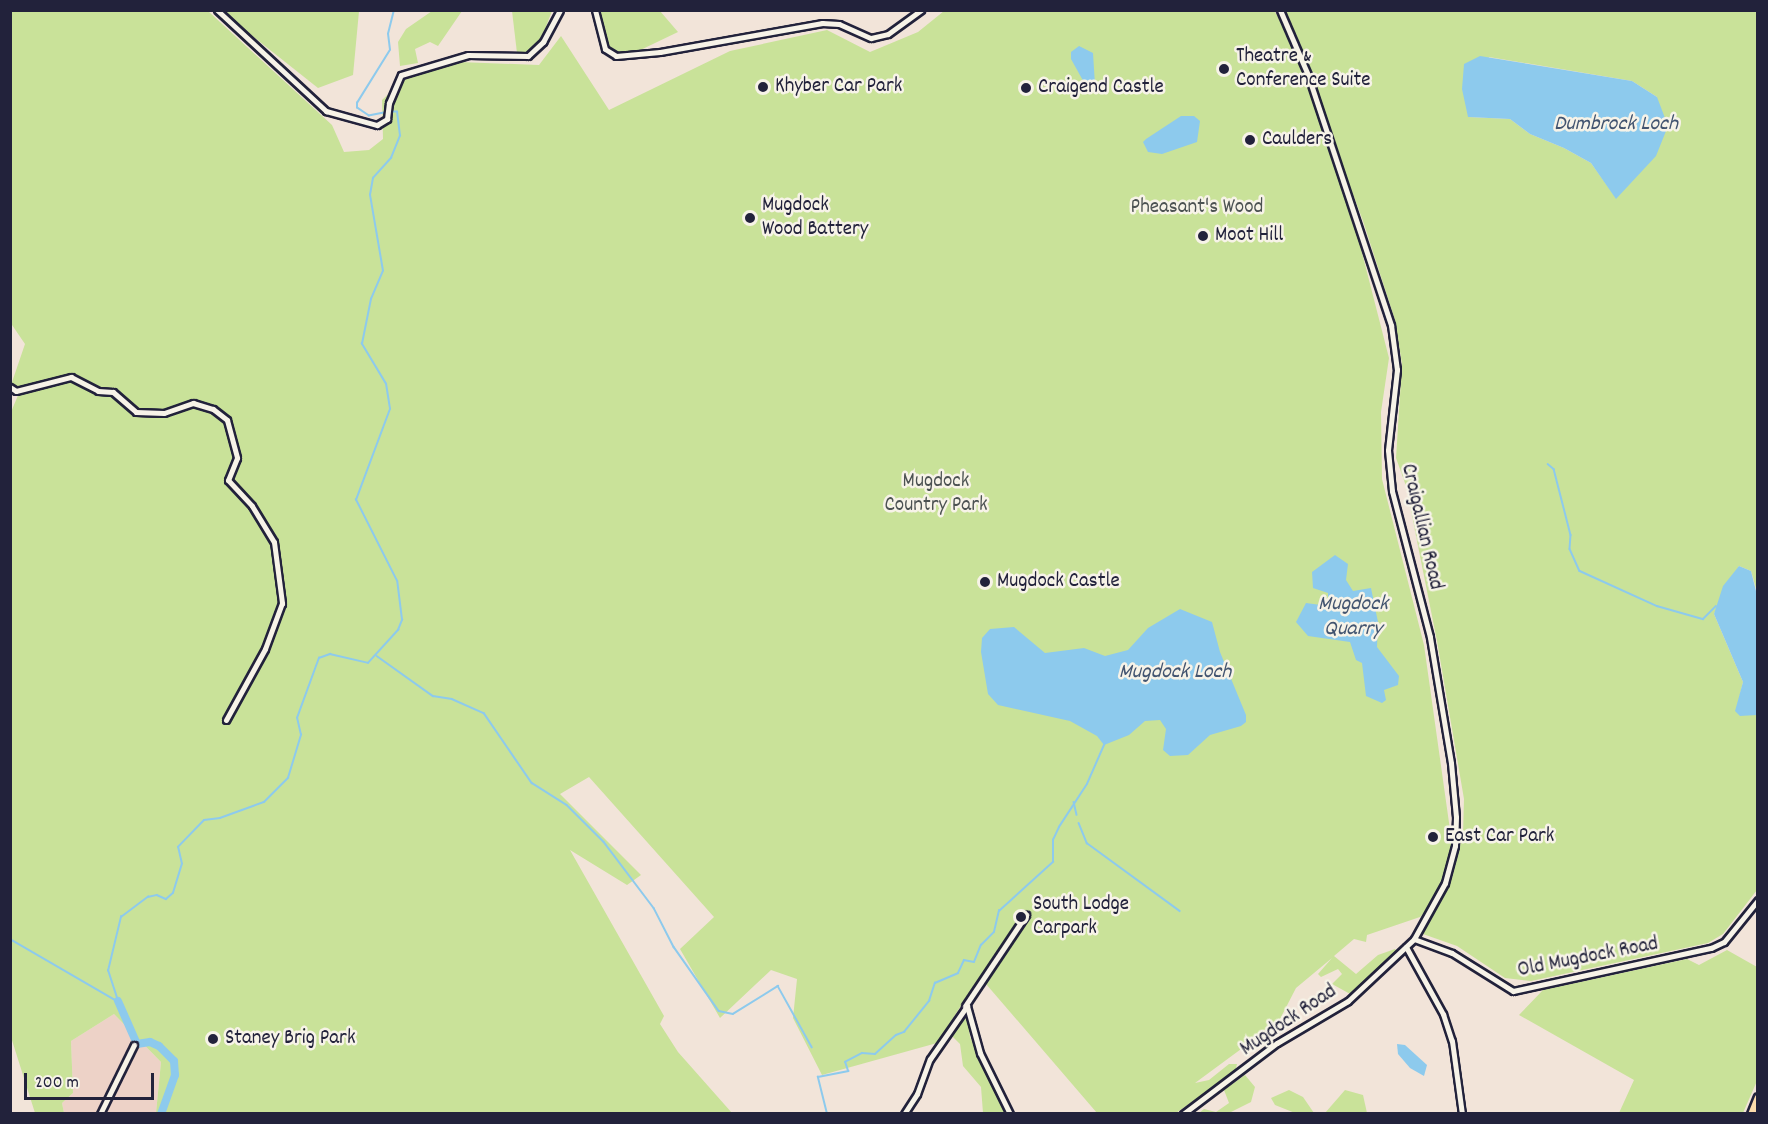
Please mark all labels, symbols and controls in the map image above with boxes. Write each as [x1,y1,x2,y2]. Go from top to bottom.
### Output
place label: Theatre & Conference Suite [1236,44,1370,94]
marker: Theatre & Conference Suite [1217,62,1231,76]
place label: Khyber Car Park [775,74,902,100]
place label: Craigend Castle [1038,75,1164,101]
marker: Khyber Car Park [756,80,770,94]
marker: Craigend Castle [1019,81,1033,95]
water label: Dumbrock Loch [1554,112,1678,138]
place label: Caulders [1262,127,1332,153]
marker: Caulders [1243,133,1257,147]
place label: Mugdock Wood Battery [762,193,868,243]
park label: Pheasant's Wood [1131,195,1263,221]
marker: Mugdock Wood Battery [743,211,757,225]
place label: Moot Hill [1215,223,1283,249]
marker: Moot Hill [1196,229,1210,243]
street label: Craigallian Road [1394,462,1448,592]
park label: Mugdock Country Park [884,469,988,519]
place label: Mugdock Castle [997,569,1120,595]
marker: Mugdock Castle [978,575,992,589]
water label: Mugdock Quarry [1318,591,1388,642]
water label: Mugdock Loch [1119,660,1231,686]
place label: East Car Park [1445,824,1554,850]
marker: East Car Park [1426,830,1440,844]
place label: South Lodge Carpark [1033,892,1129,942]
marker: South Lodge Carpark [1014,910,1028,924]
street label: Old Mugdock Road [1516,932,1660,984]
street label: Mugdock Road [1236,980,1342,1062]
place label: Staney Brig Park [225,1026,355,1052]
marker: Staney Brig Park [206,1032,220,1046]
scale bar [27,1061,158,1099]
text: 200 m [35,1071,79,1096]

